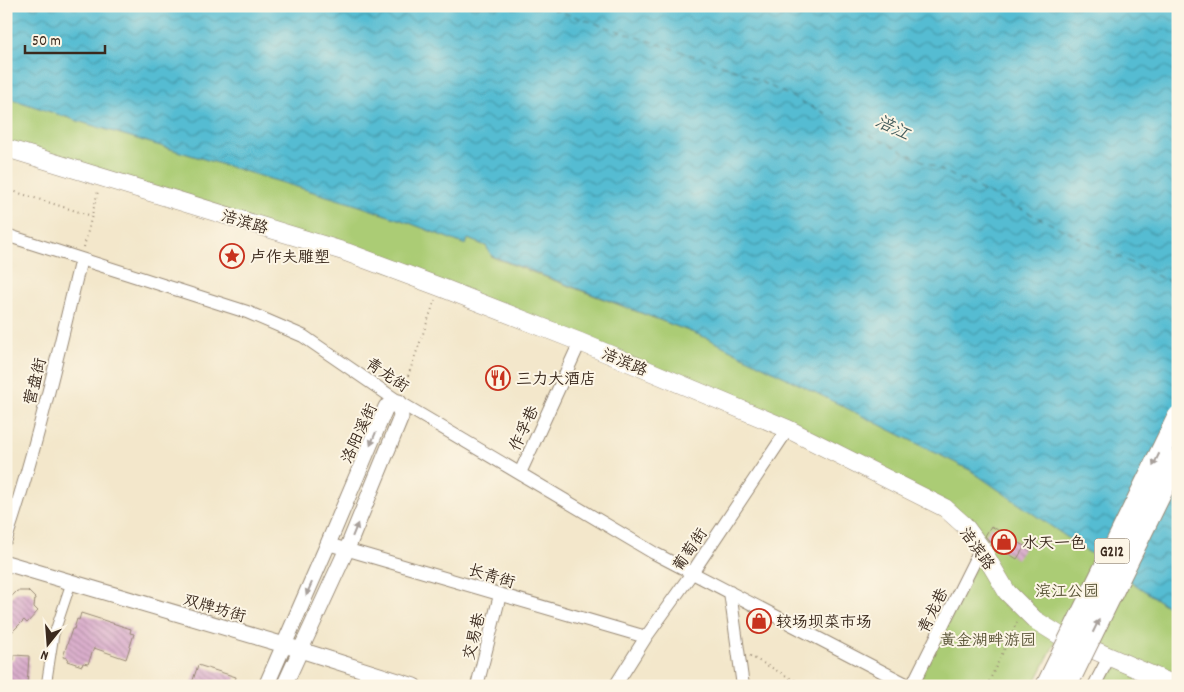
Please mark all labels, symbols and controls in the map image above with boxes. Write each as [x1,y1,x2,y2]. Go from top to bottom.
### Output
scale bar [25,22,105,54]
text: 50 m [32,31,61,53]
water label: 涪江 [870,110,914,149]
street label: 涪滨路 [218,205,271,241]
place icon: 卢作夫雕塑 [219,243,245,269]
place label: 卢作夫雕塑 [250,247,330,270]
street label: 涪滨路 [597,343,651,383]
street label: 青龙街 [360,353,413,399]
street label: 营盘街 [19,356,53,408]
restaurant icon: 三力大酒店 [485,365,511,391]
place label: 三力大酒店 [516,369,596,392]
street label: 洛阳溪街 [336,400,384,468]
street label: 作孚巷 [505,402,546,456]
one-way arrow [368,432,376,446]
one-way arrow [1152,453,1160,467]
one-way arrow [351,523,359,537]
street label: 涪滨路 [953,523,999,576]
street label: 葡萄街 [668,524,714,577]
shop icon: 水天一色 [991,529,1017,555]
place label: 水天一色 [1022,533,1086,556]
road number: G212 [1094,538,1130,564]
street label: 长青街 [465,559,518,595]
park label: 滨江公园 [1035,581,1099,604]
one-way arrow [305,582,313,596]
street label: 青龙巷 [913,584,955,638]
street label: 双牌坊街 [180,590,248,629]
shop icon: 较场坝菜市场 [746,608,772,634]
street label: 交易巷 [458,611,492,663]
place label: 较场坝菜市场 [776,612,872,635]
one-way arrow [1092,619,1100,633]
north arrow [22,620,72,670]
park label: 黄金湖畔游园 [940,630,1036,653]
text: N [38,644,51,665]

